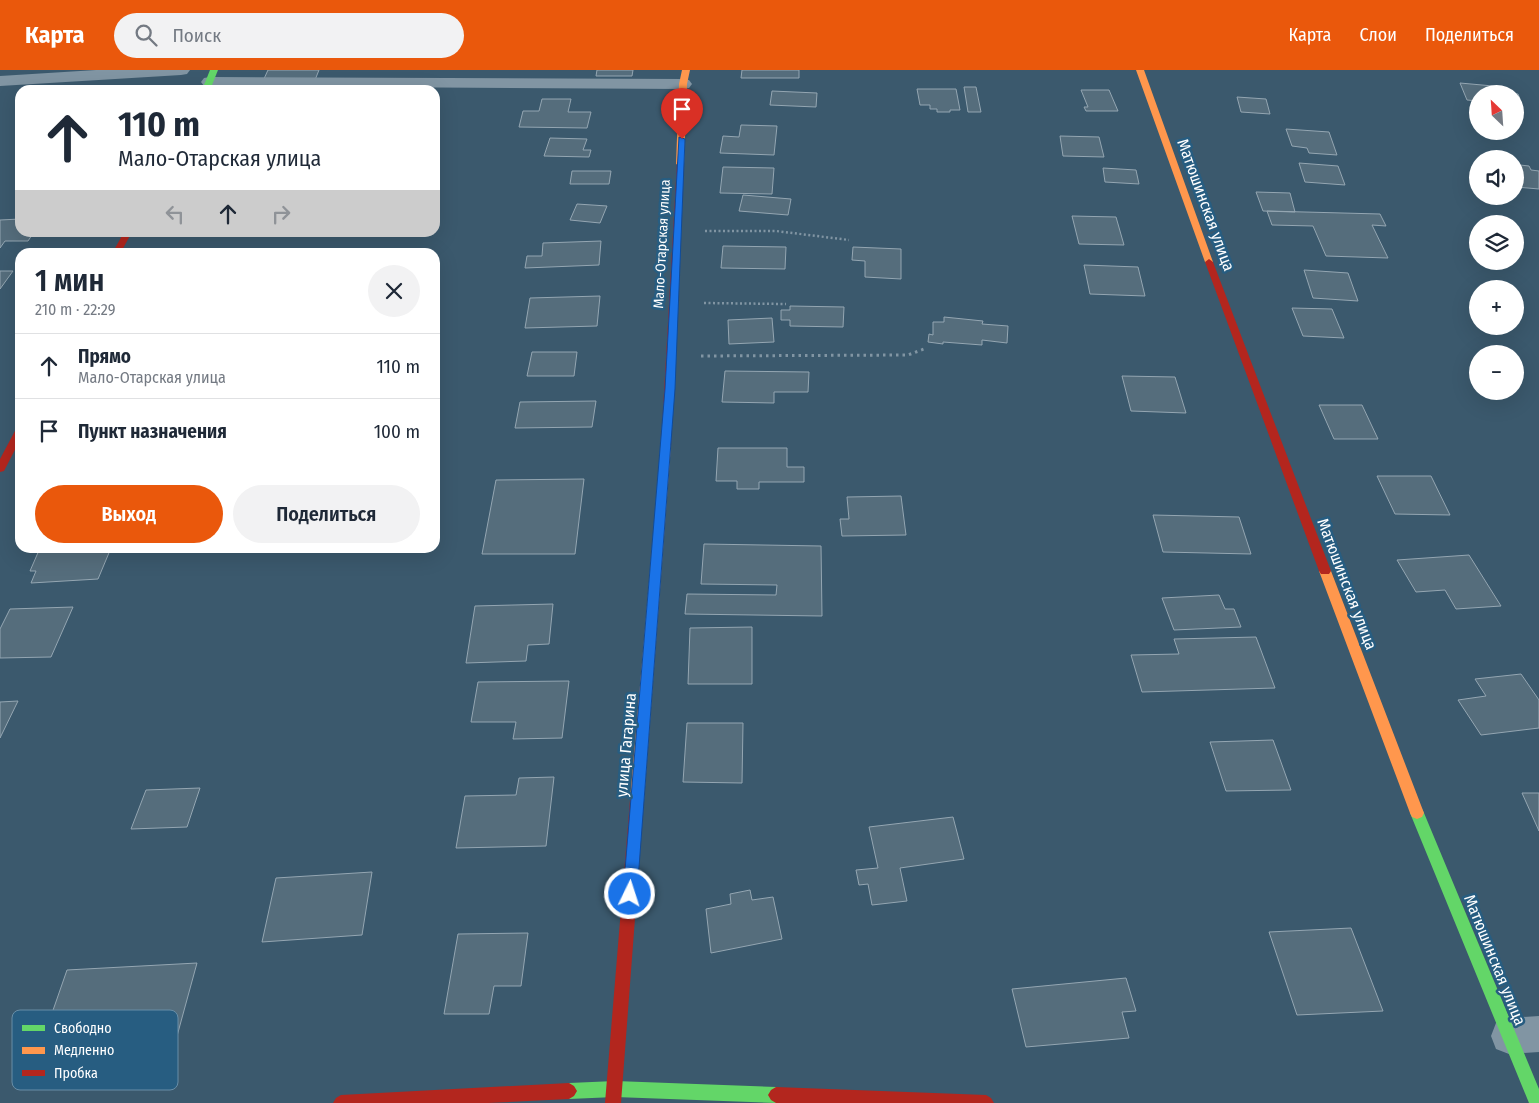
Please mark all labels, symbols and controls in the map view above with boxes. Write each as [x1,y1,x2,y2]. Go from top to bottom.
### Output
search box [114,13,464,58]
text: Карта [25,21,84,49]
icon: search [132,21,160,49]
text: Поиск [172,24,221,47]
text: Карта [1288,24,1331,46]
text: Слои [1359,24,1397,46]
text: Поделиться [1425,24,1514,46]
north arrow [1469,85,1524,140]
map controls [1469,85,1524,400]
pin [661,88,703,139]
icon: arrive [668,95,696,123]
text: 110 m [118,103,200,145]
icon: ahead [35,105,100,170]
street label: Матюшинская улица [1173,136,1239,274]
text: Мало-Отарская улица [118,145,321,172]
button: sound [1469,150,1524,205]
street label: Мало-Отарская улица [650,179,674,309]
icon: left [161,200,189,228]
icon: ahead [214,200,242,228]
icon: right [267,200,295,228]
button: layers [1469,215,1524,270]
text: 1 мин [35,263,104,299]
button: close [368,265,420,317]
button: + [1469,280,1524,335]
text: 210 m · 22:29 [35,300,115,319]
text: Прямо [78,345,131,368]
button: − [1469,345,1524,400]
icon: ahead [35,352,63,380]
text: 110 m [376,355,420,378]
text: Мало-Отарская улица [78,368,226,387]
icon: arrive [35,417,63,445]
text: Пункт назначения [78,420,227,443]
text: 100 m [374,420,420,443]
button: Выход [35,485,223,543]
button: Поделиться [233,485,420,543]
street label: Матюшинская улица [1313,516,1381,652]
street label: улица Гагарина [612,692,640,798]
position arrow [603,867,655,919]
street label: Матюшинская улица [1460,892,1530,1028]
legend [12,1010,178,1090]
text: Свободно [54,1020,112,1037]
text: Медленно [54,1042,114,1059]
text: Пробка [54,1065,98,1082]

